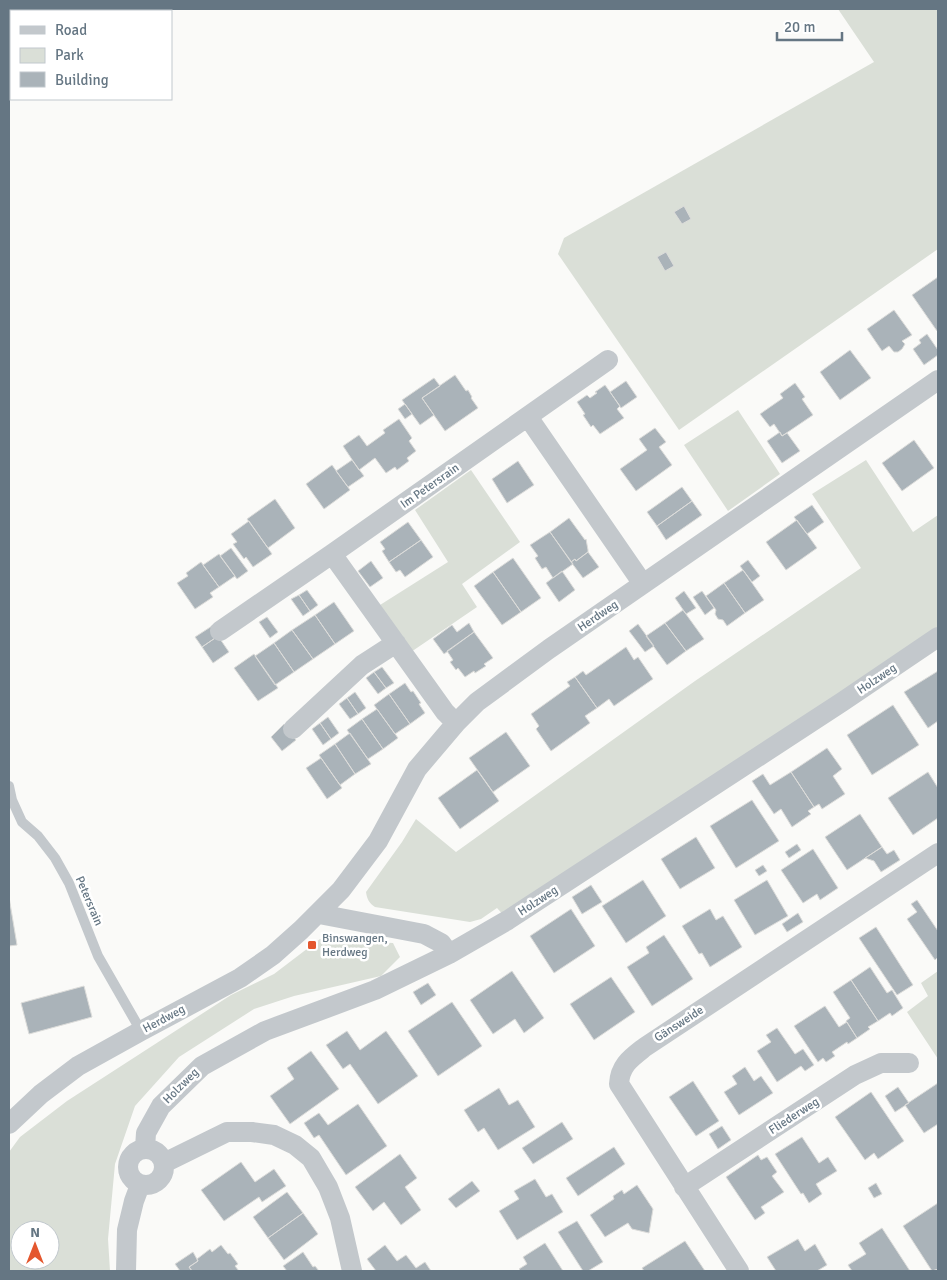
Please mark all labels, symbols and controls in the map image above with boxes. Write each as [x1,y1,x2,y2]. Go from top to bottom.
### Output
legend [10,10,172,100]
scale bar [777,10,842,42]
text: 20 m [784,18,815,36]
text: Road [55,21,87,39]
text: Park [55,46,84,64]
text: Building [55,71,109,89]
street label: Im Petersrain [398,460,462,512]
street label: Herdweg [575,597,621,635]
street label: Holzweg [854,660,900,698]
street label: Petersrain [72,874,106,928]
street label: Holzweg [515,883,561,919]
place label: Binswangen, Herdweg [322,931,388,960]
marker: Binswangen, Herdweg [306,939,318,951]
street label: Herdweg [140,1002,188,1036]
street label: Gänsweide [652,1003,706,1045]
street label: Holzweg [160,1065,202,1107]
street label: Fliederweg [766,1094,822,1138]
north arrow [10,1220,60,1270]
text: N [30,1224,40,1241]

